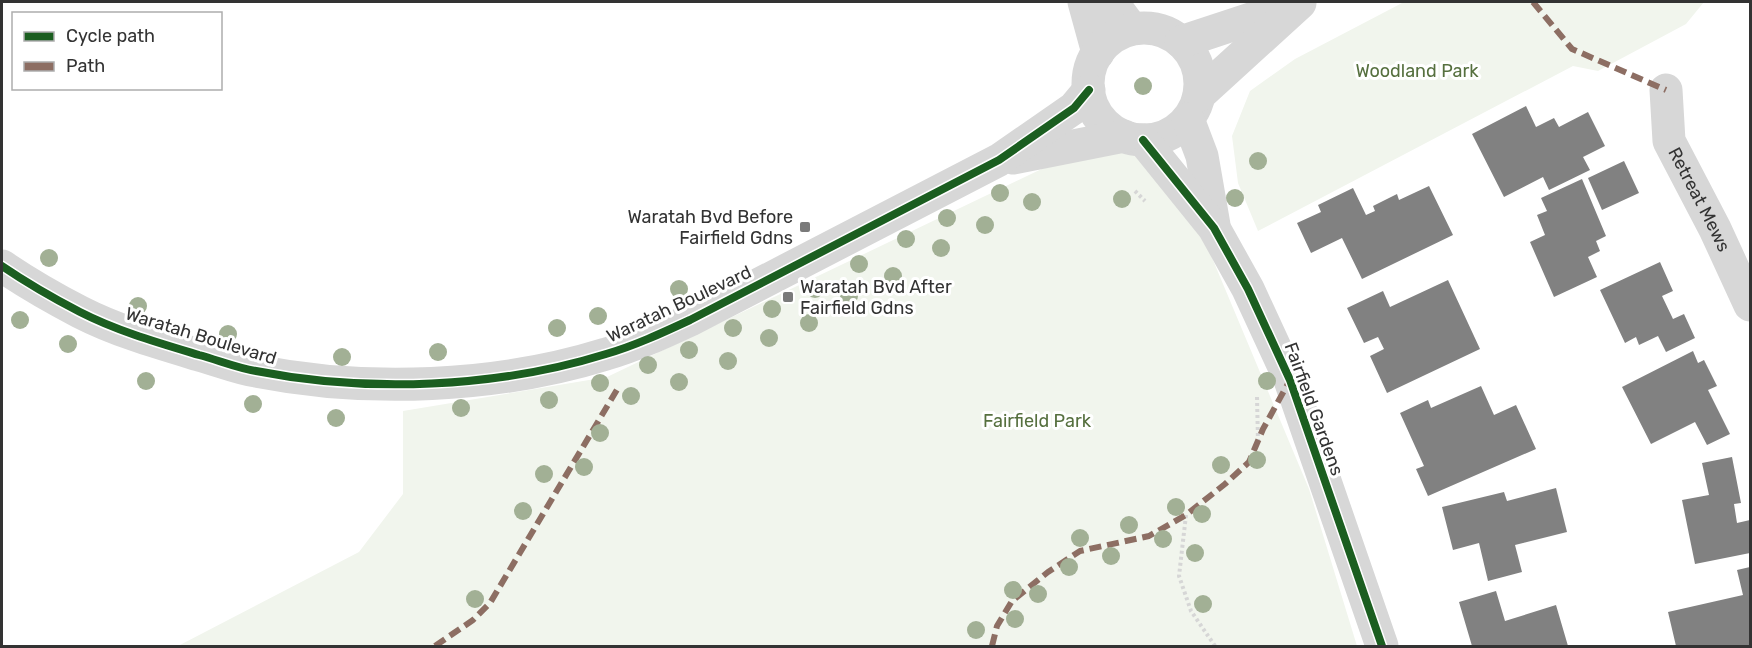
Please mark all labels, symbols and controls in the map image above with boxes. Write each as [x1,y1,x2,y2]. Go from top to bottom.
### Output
legend [12,12,222,90]
text: Cycle path [66,25,155,47]
text: Path [66,55,105,77]
park label: Woodland Park [1355,60,1479,82]
street label: Retreat Mews [1663,144,1735,255]
place label: Waratah Bvd Before Fairfield Gdns [628,206,793,249]
marker: Waratah Bvd Before Fairfield Gdns [798,220,812,234]
street label: Waratah Boulevard [603,261,755,347]
place label: Waratah Bvd After Fairfield Gdns [800,276,952,319]
marker: Waratah Bvd After Fairfield Gdns [781,290,795,304]
street label: Waratah Boulevard [123,303,279,369]
street label: Fairfield Gardens [1280,339,1348,479]
park label: Fairfield Park [983,410,1092,432]

